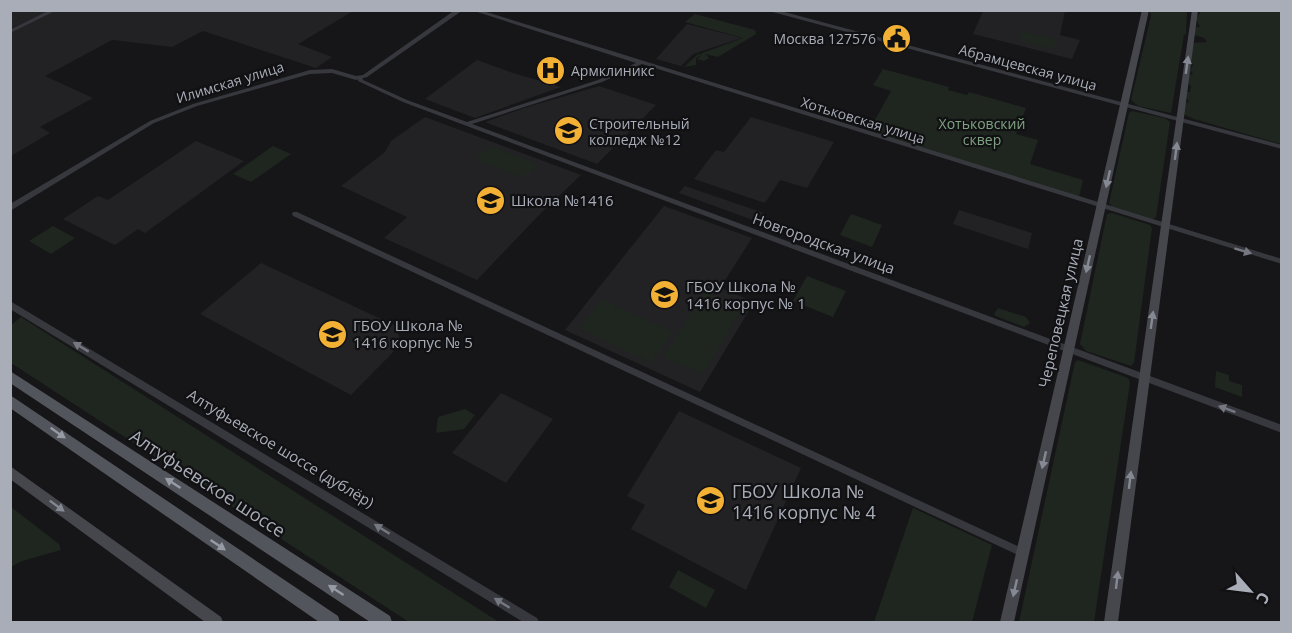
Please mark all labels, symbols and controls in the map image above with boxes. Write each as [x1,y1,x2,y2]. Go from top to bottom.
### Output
public building icon: Москва 127576 [881,22,913,54]
place label: Москва 127576 [774,29,876,48]
street label: Абрамцевская улица [957,39,1099,95]
hospital icon: Армклиникс [534,54,566,86]
one-way arrow [1182,55,1192,74]
street label: Илимская улица [174,57,286,107]
place label: Армклиникс [571,61,655,80]
street label: Хотьковская улица [799,92,927,148]
place label: Строительный колледж №12 [589,114,690,149]
park label: Хотьковский сквер [939,114,1025,149]
school or university icon: Строительный колледж №12 [552,115,584,147]
one-way arrow [1171,141,1181,160]
one-way arrow [1103,169,1112,188]
school or university icon: Школа №1416 [474,184,506,216]
place label: Школа №1416 [511,190,614,210]
street label: Новгородская улица [750,208,898,278]
street label: Череповецкая улица [1033,236,1087,390]
one-way arrow [1234,246,1252,256]
one-way arrow [1083,254,1093,273]
place label: ГБОУ Школа № 1416 корпус № 1 [686,276,806,313]
school or university icon: ГБОУ Школа № 1416 корпус № 1 [649,279,681,311]
one-way arrow [1147,310,1156,329]
place label: ГБОУ Школа № 1416 корпус № 5 [353,315,473,352]
school or university icon: ГБОУ Школа № 1416 корпус № 5 [316,318,348,350]
one-way arrow [73,341,89,352]
street label: Алтуфьевское шоссе (дублёр) [184,385,378,511]
one-way arrow [1217,404,1235,414]
street label: Алтуфьевское шоссе [126,425,290,541]
one-way arrow [50,427,66,439]
one-way arrow [1039,451,1048,470]
one-way arrow [1125,471,1135,490]
one-way arrow [165,478,181,489]
place label: ГБОУ Школа № 1416 корпус № 4 [732,479,876,524]
school or university icon: ГБОУ Школа № 1416 корпус № 4 [695,485,727,517]
one-way arrow [49,500,65,512]
one-way arrow [374,523,390,534]
one-way arrow [210,539,227,550]
north arrow [1220,561,1280,621]
one-way arrow [1112,571,1122,590]
one-way arrow [1010,578,1020,597]
one-way arrow [327,585,344,596]
text: С [1251,588,1275,608]
one-way arrow [493,597,510,608]

